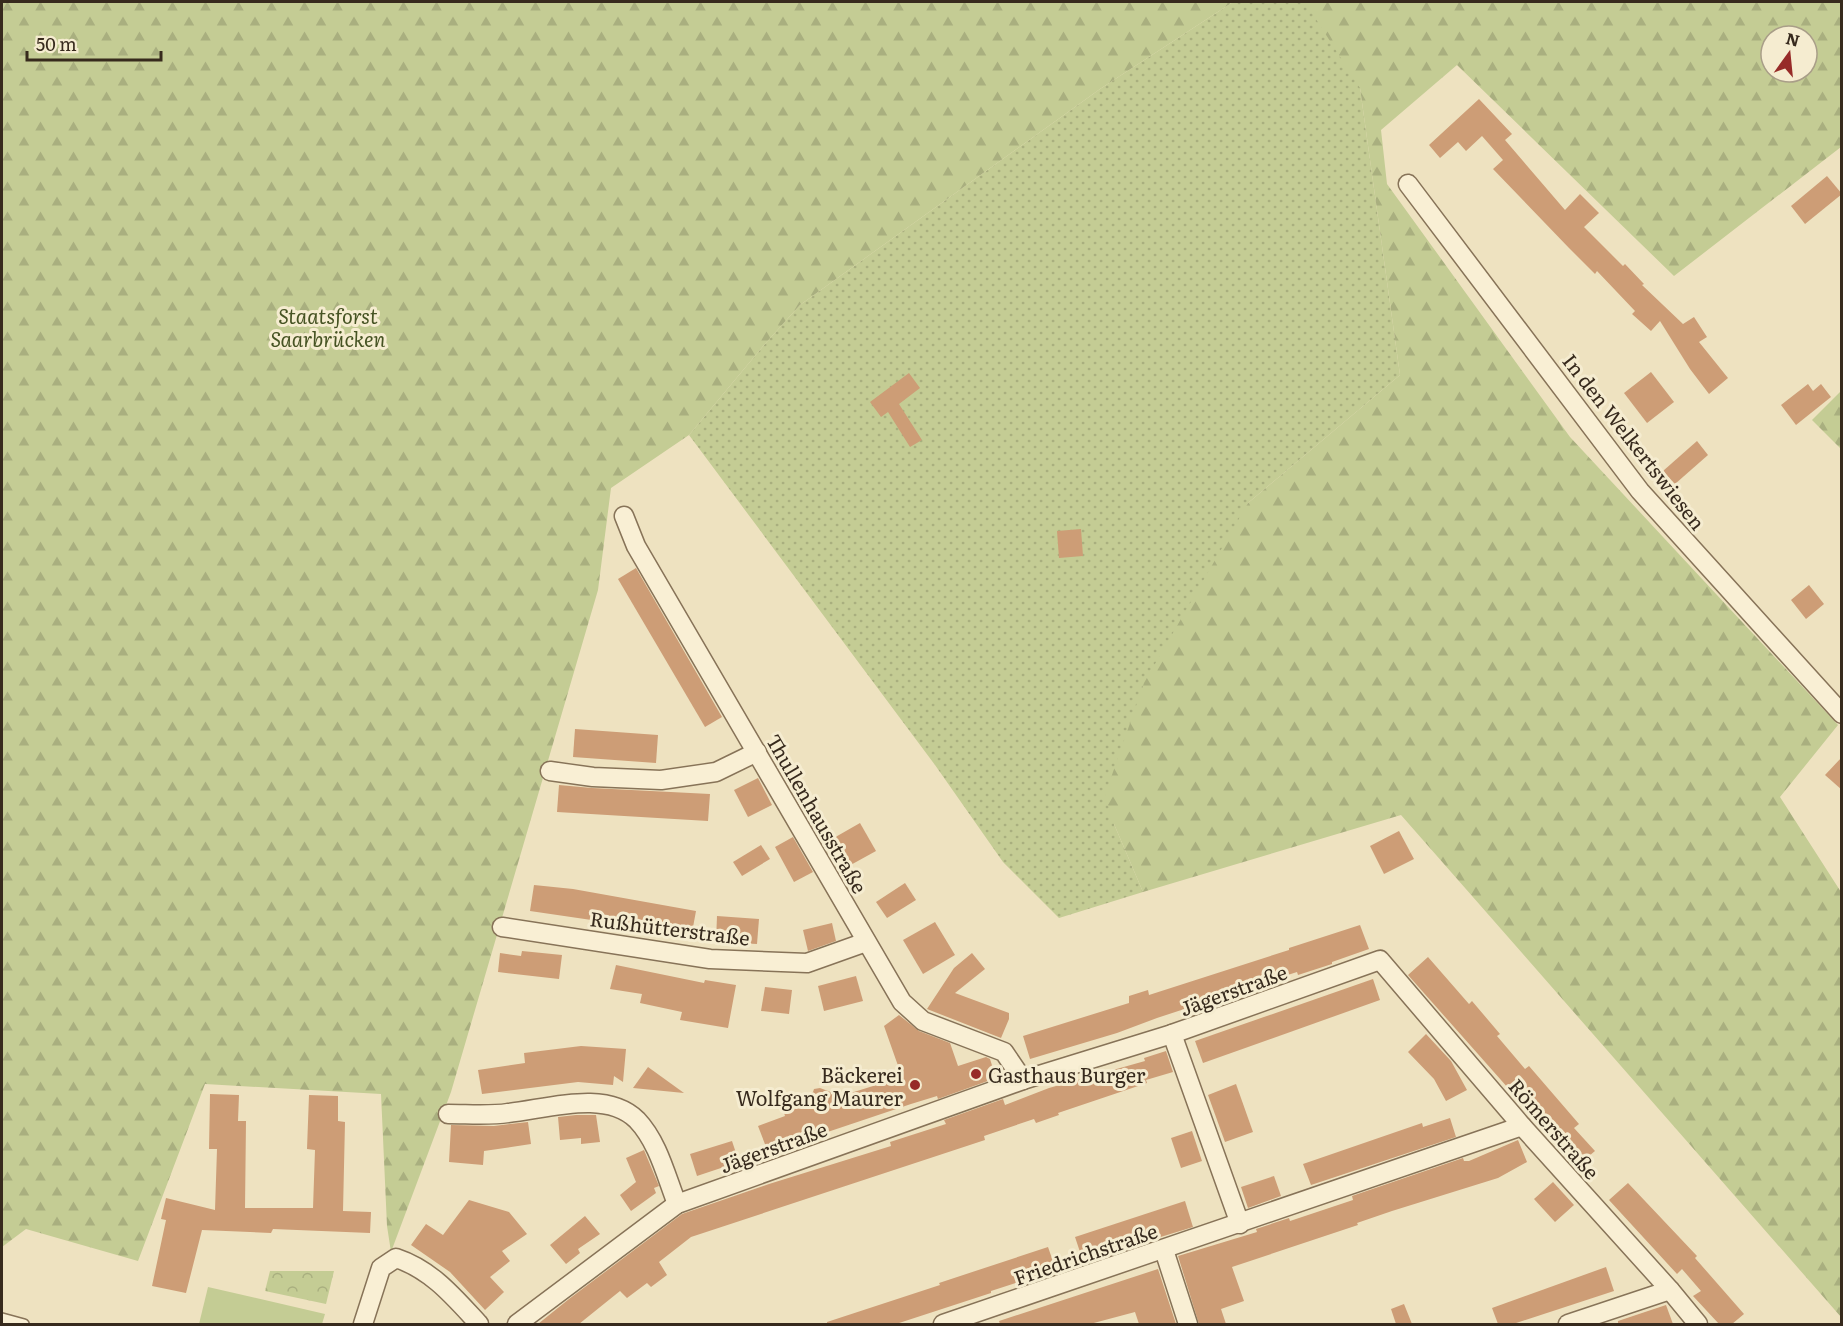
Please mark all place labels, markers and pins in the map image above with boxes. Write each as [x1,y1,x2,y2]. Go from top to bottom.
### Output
place label: Bäckerei Wolfgang Maurer [736,1059,904,1112]
place label: Gasthaus Burger [988,1059,1146,1089]
marker: Gasthaus Burger [969,1067,983,1081]
marker: Bäckerei Wolfgang Maurer [908,1078,922,1092]

